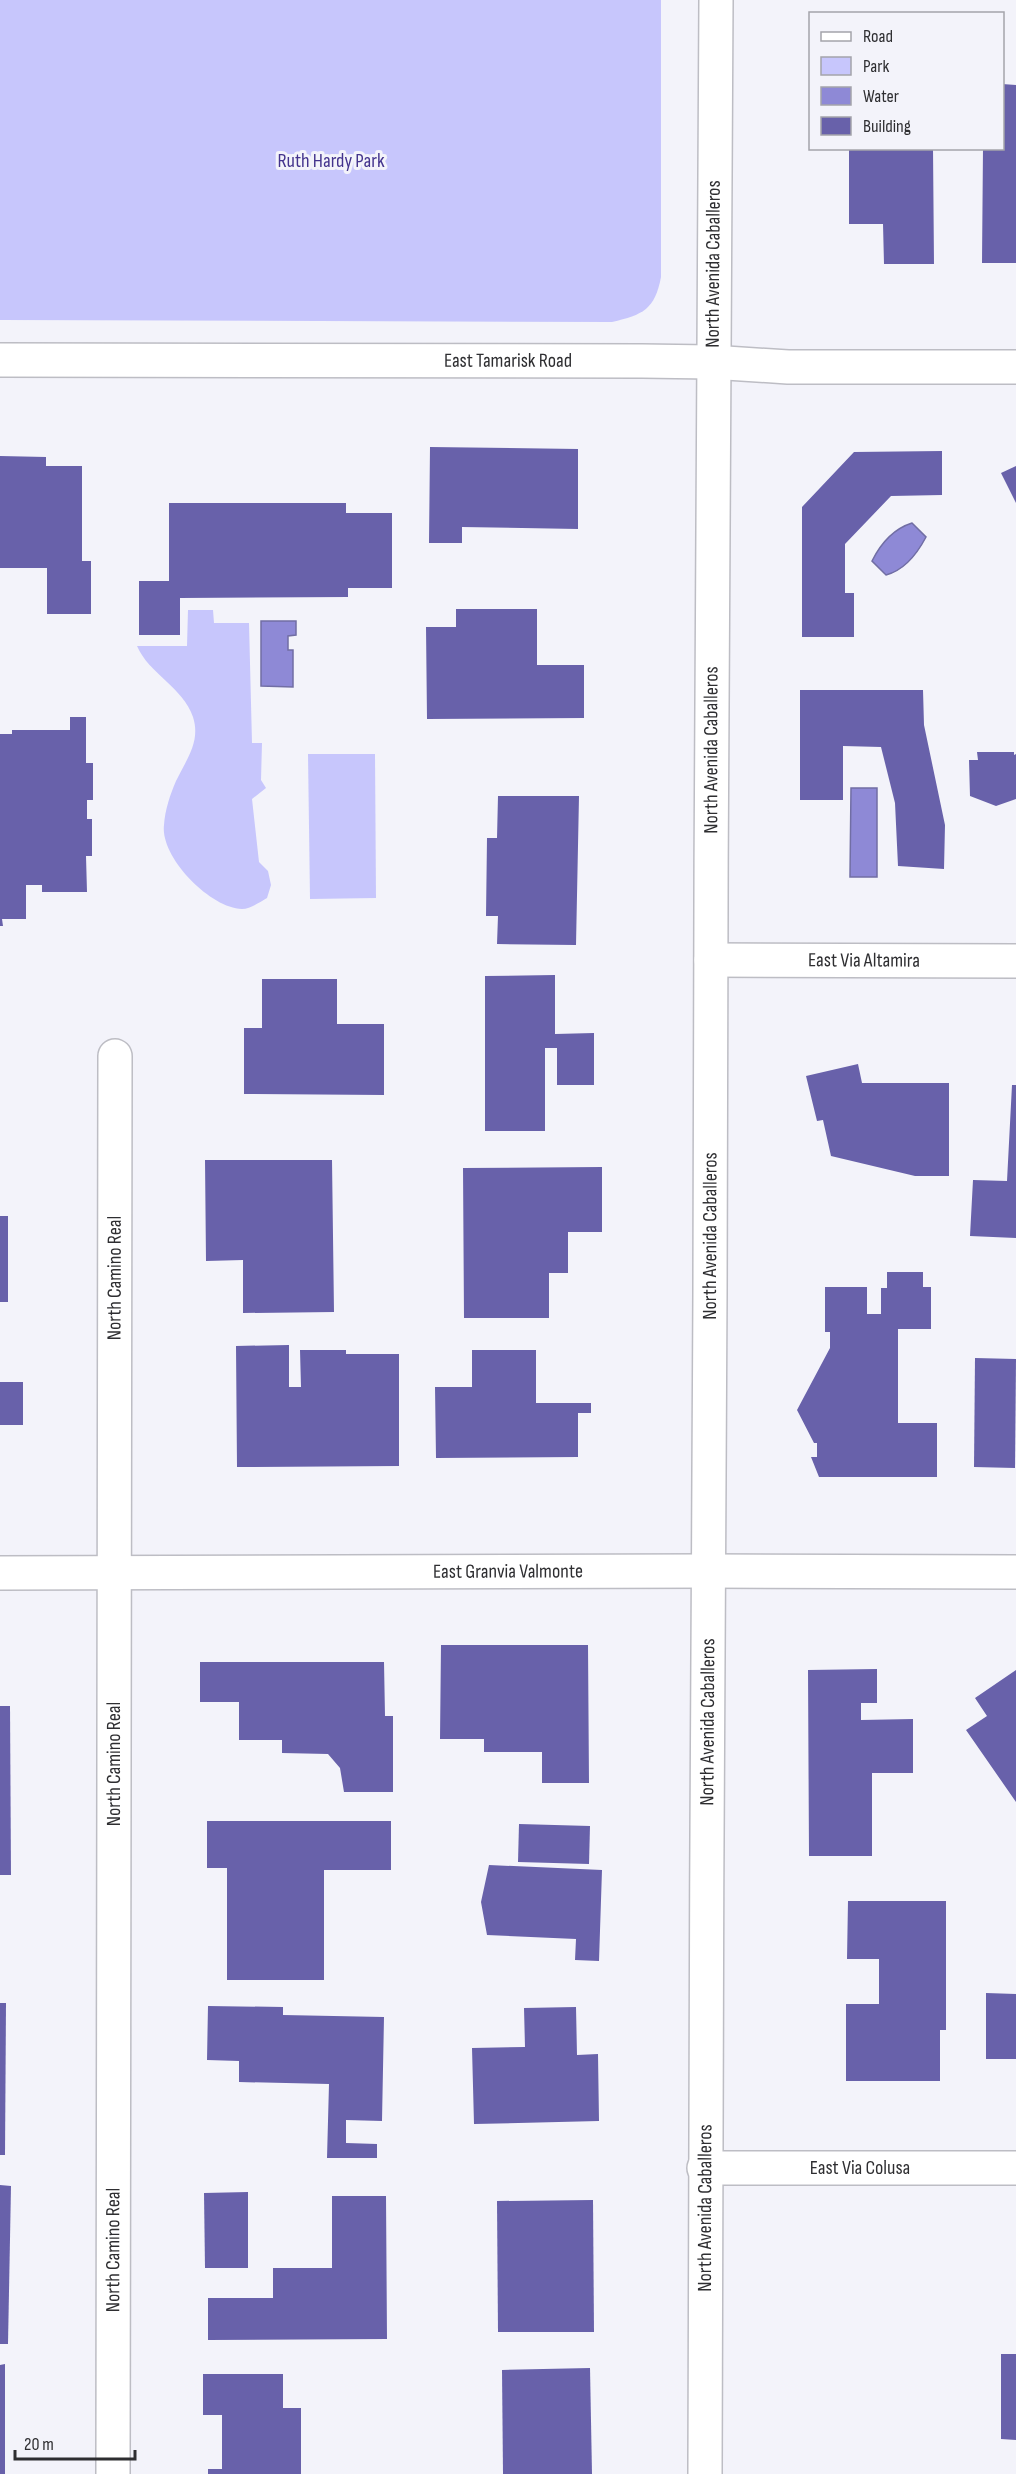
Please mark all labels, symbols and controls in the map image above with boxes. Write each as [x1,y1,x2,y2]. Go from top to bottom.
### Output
legend [809,12,1004,150]
text: Road [863,26,893,47]
text: Park [863,56,889,77]
text: Water [863,86,899,107]
text: Building [863,116,911,137]
park label: Ruth Hardy Park [277,149,385,173]
street label: North Avenida Caballeros [701,180,726,348]
street label: East Tamarisk Road [444,349,572,373]
street label: North Avenida Caballeros [699,666,723,834]
street label: East Via Altamira [808,948,920,973]
street label: North Avenida Caballeros [698,1152,723,1320]
street label: North Camino Real [103,1216,127,1340]
street label: East Granvia Valmonte [433,1559,583,1584]
street label: North Avenida Caballeros [695,1638,720,1806]
street label: North Camino Real [102,1702,126,1826]
street label: North Avenida Caballeros [693,2124,717,2292]
street label: East Via Colusa [810,2156,910,2180]
street label: North Camino Real [101,2188,125,2312]
scale bar [15,2423,135,2461]
text: 20 m [24,2434,54,2455]

